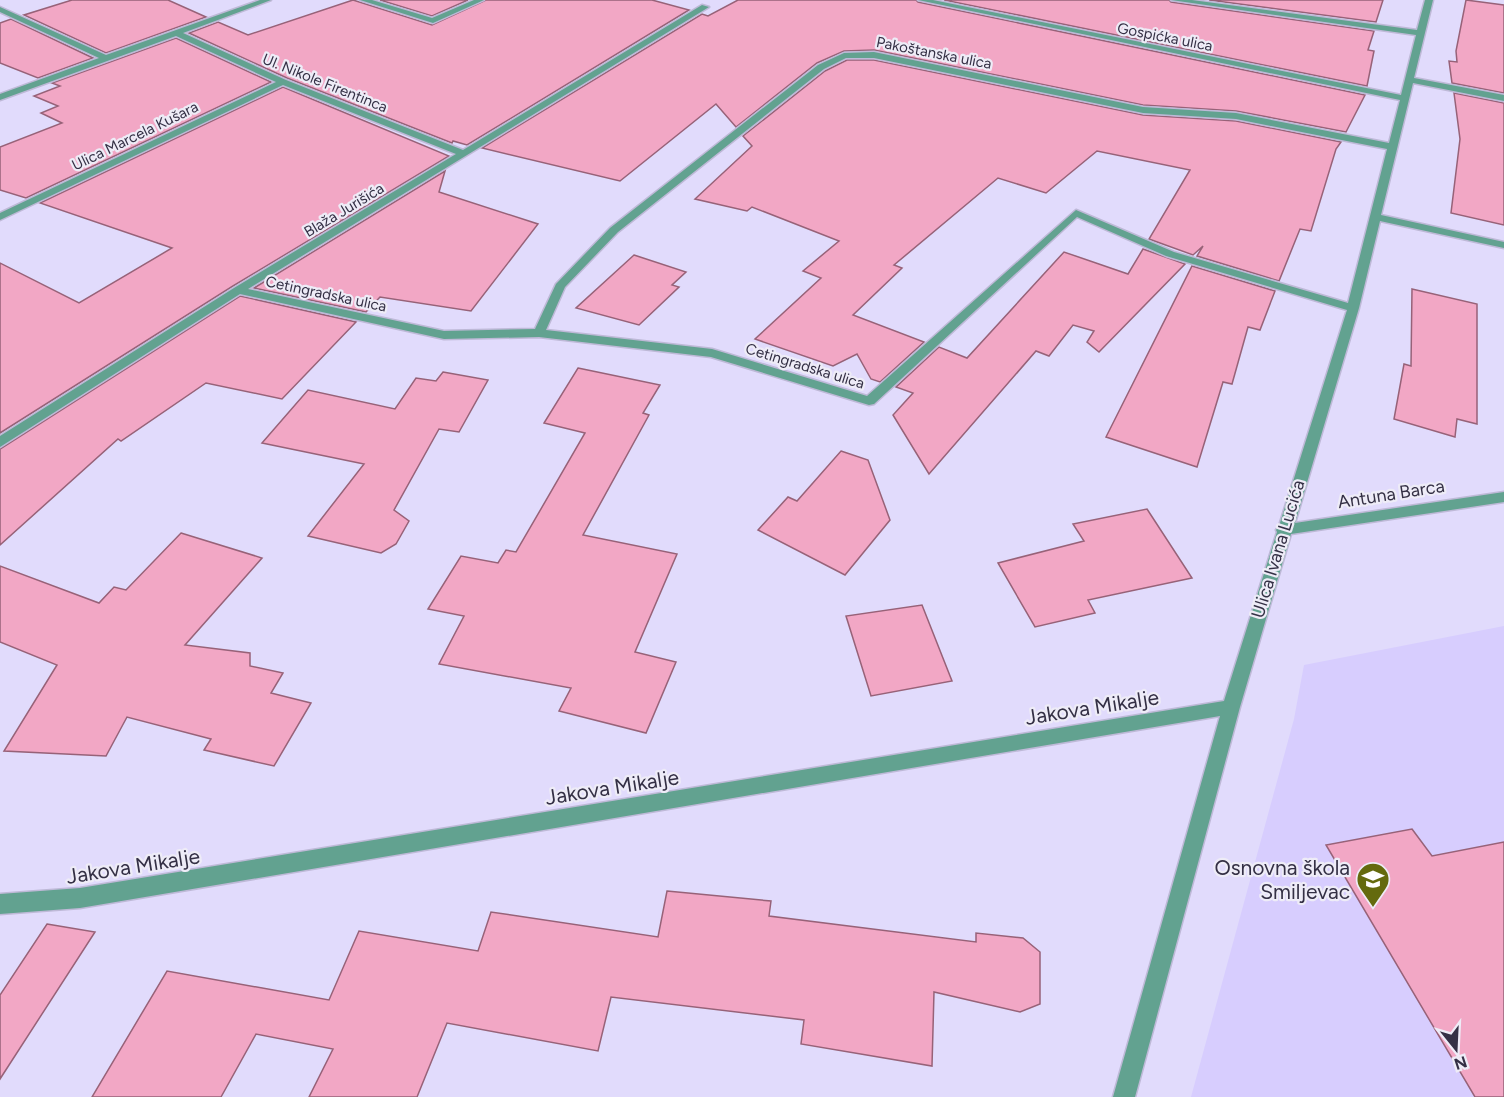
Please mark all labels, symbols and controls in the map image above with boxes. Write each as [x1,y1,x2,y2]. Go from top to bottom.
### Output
street label: Gospićka ulica [1116,19,1214,55]
street label: Pakoštanska ulica [875,33,993,73]
street label: Ul. Nikole Firentinca [260,50,390,116]
street label: Ulica Marcela Kušara [69,98,201,174]
street label: Blaža Jurišića [301,179,387,241]
street label: Cetingradska ulica [264,272,388,316]
street label: Cetingradska ulica [743,339,867,393]
street label: Antuna Barca [1336,475,1446,513]
street label: Ulica Ivana Lucića [1247,477,1309,621]
street label: Jakova Mikalje [1023,684,1161,730]
street label: Jakova Mikalje [543,764,681,810]
street label: Jakova Mikalje [64,843,202,889]
place label: Osnovna škola Smiljevac [1214,855,1350,904]
school or university icon: Osnovna škola Smiljevac [1355,861,1391,908]
north arrow [1426,1019,1486,1079]
text: N [1452,1052,1469,1074]

